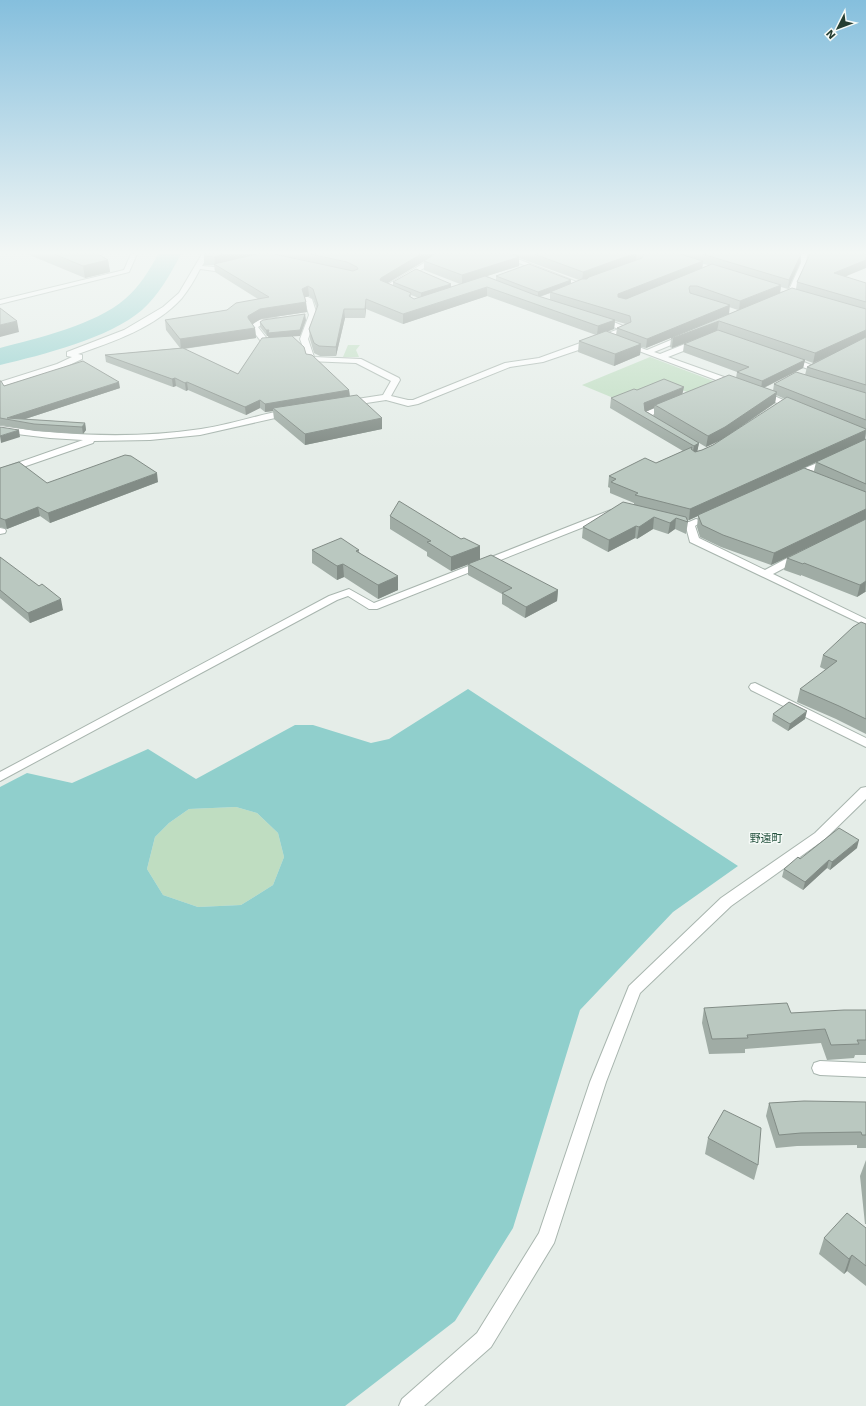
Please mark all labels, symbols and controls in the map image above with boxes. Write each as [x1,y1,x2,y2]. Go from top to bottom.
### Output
north arrow [818,8,858,48]
text: N [823,27,838,42]
district label: 野遠町 [750,832,783,845]

